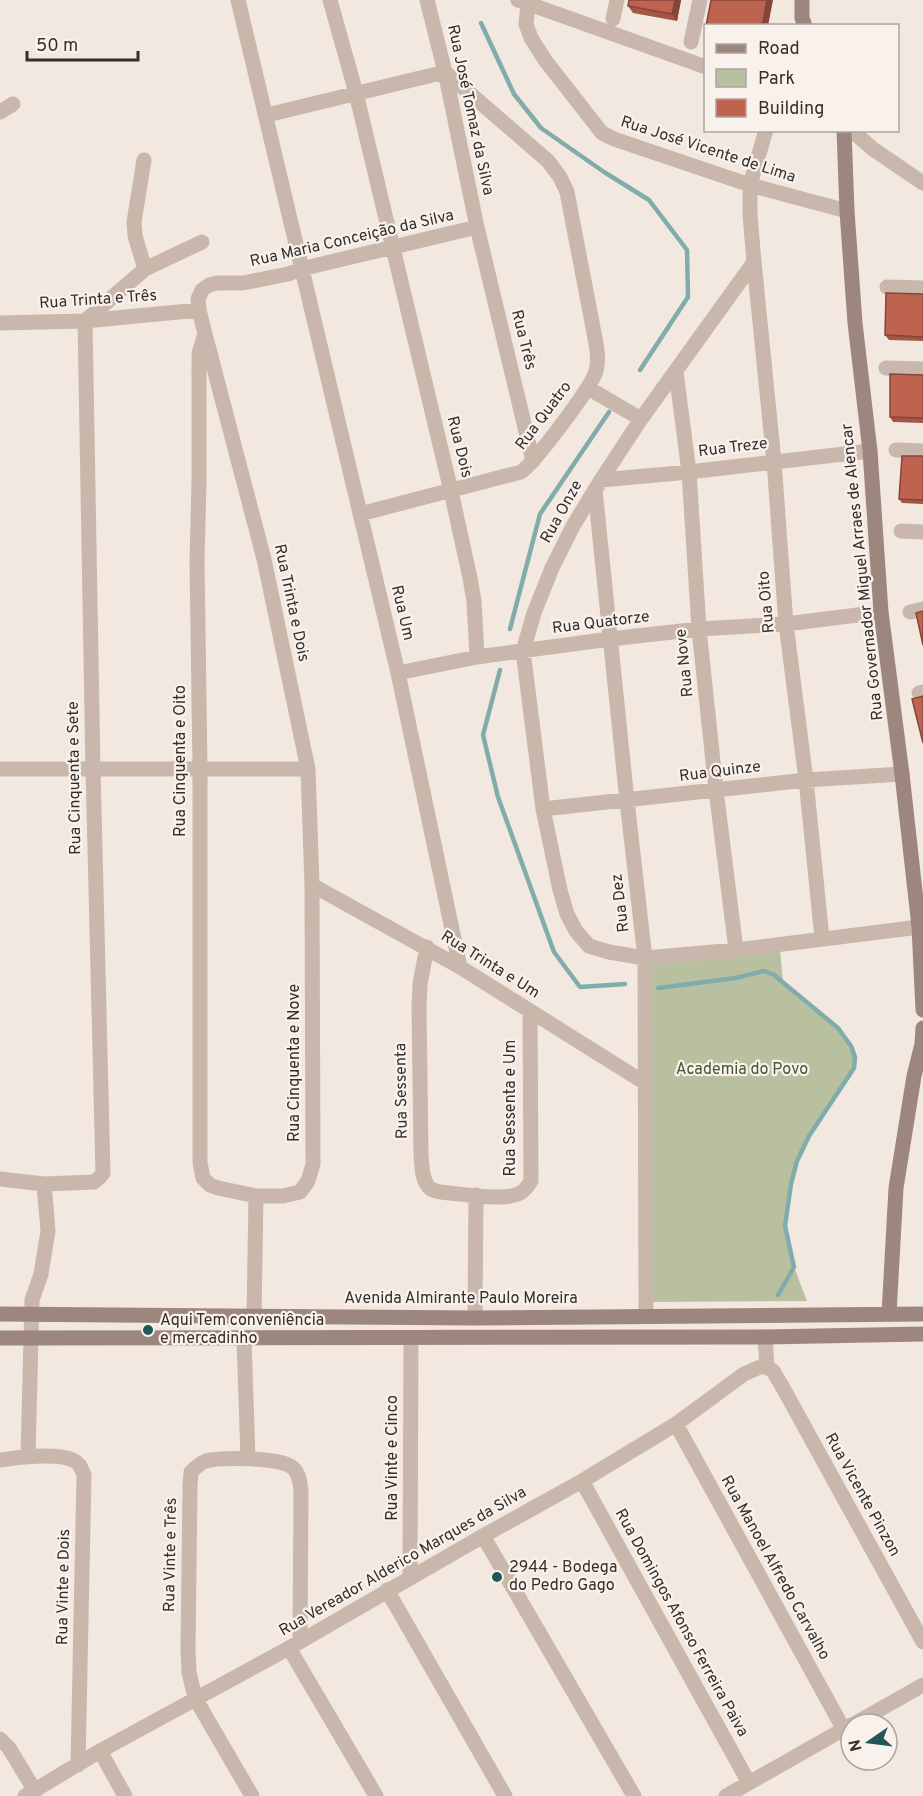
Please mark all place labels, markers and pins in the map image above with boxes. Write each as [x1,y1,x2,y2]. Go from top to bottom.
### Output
place label: Aqui Tem conveniência e mercadinho [160,1311,324,1349]
marker: Aqui Tem conveniência e mercadinho [141,1323,155,1337]
place label: 2944 - Bodega do Pedro Gago [509,1558,617,1596]
marker: 2944 - Bodega do Pedro Gago [490,1570,504,1584]

